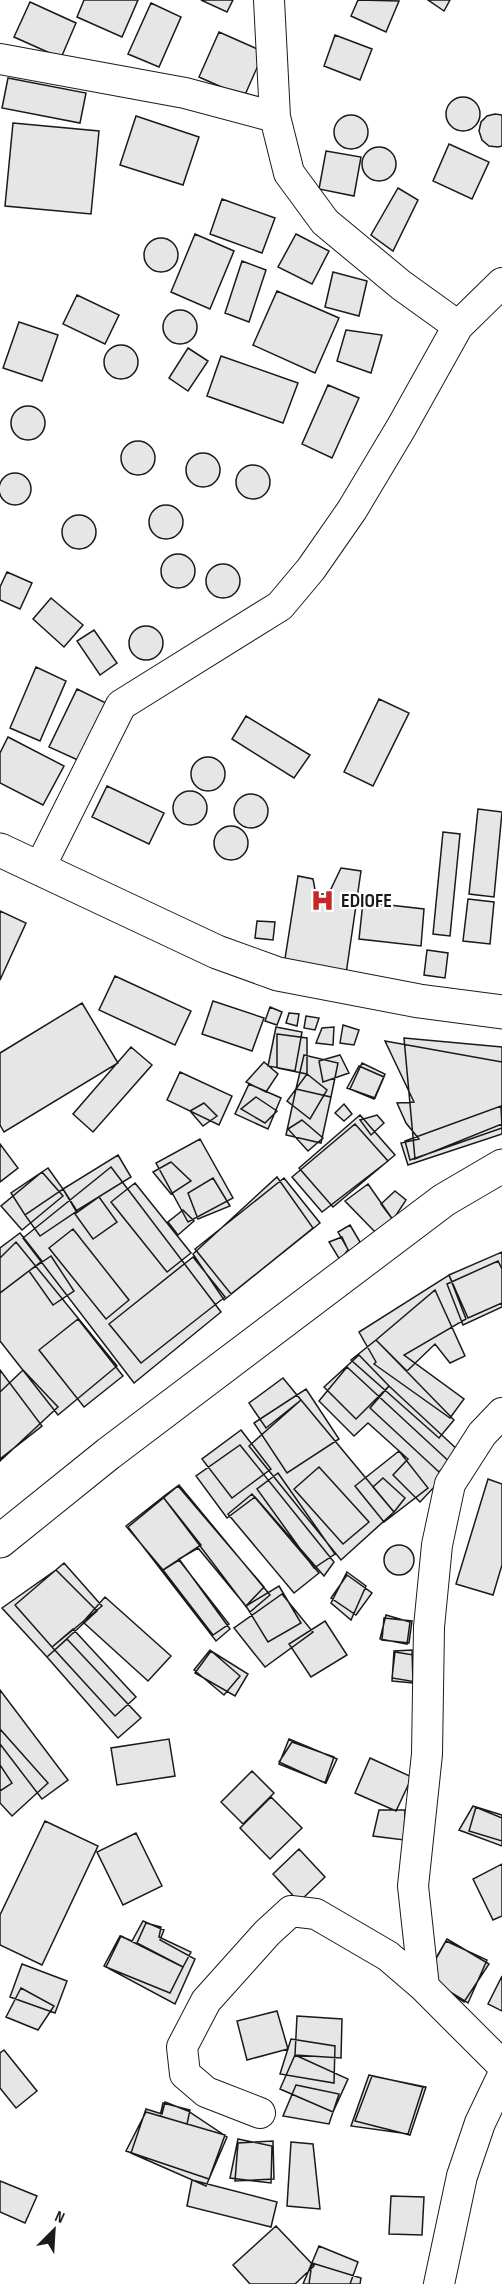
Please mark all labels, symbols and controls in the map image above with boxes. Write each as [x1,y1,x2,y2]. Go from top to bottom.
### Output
hospital icon: EDIOFE [310,888,336,914]
place label: EDIOFE [341,889,392,913]
north arrow [24,2200,84,2260]
text: N [52,2207,67,2228]

